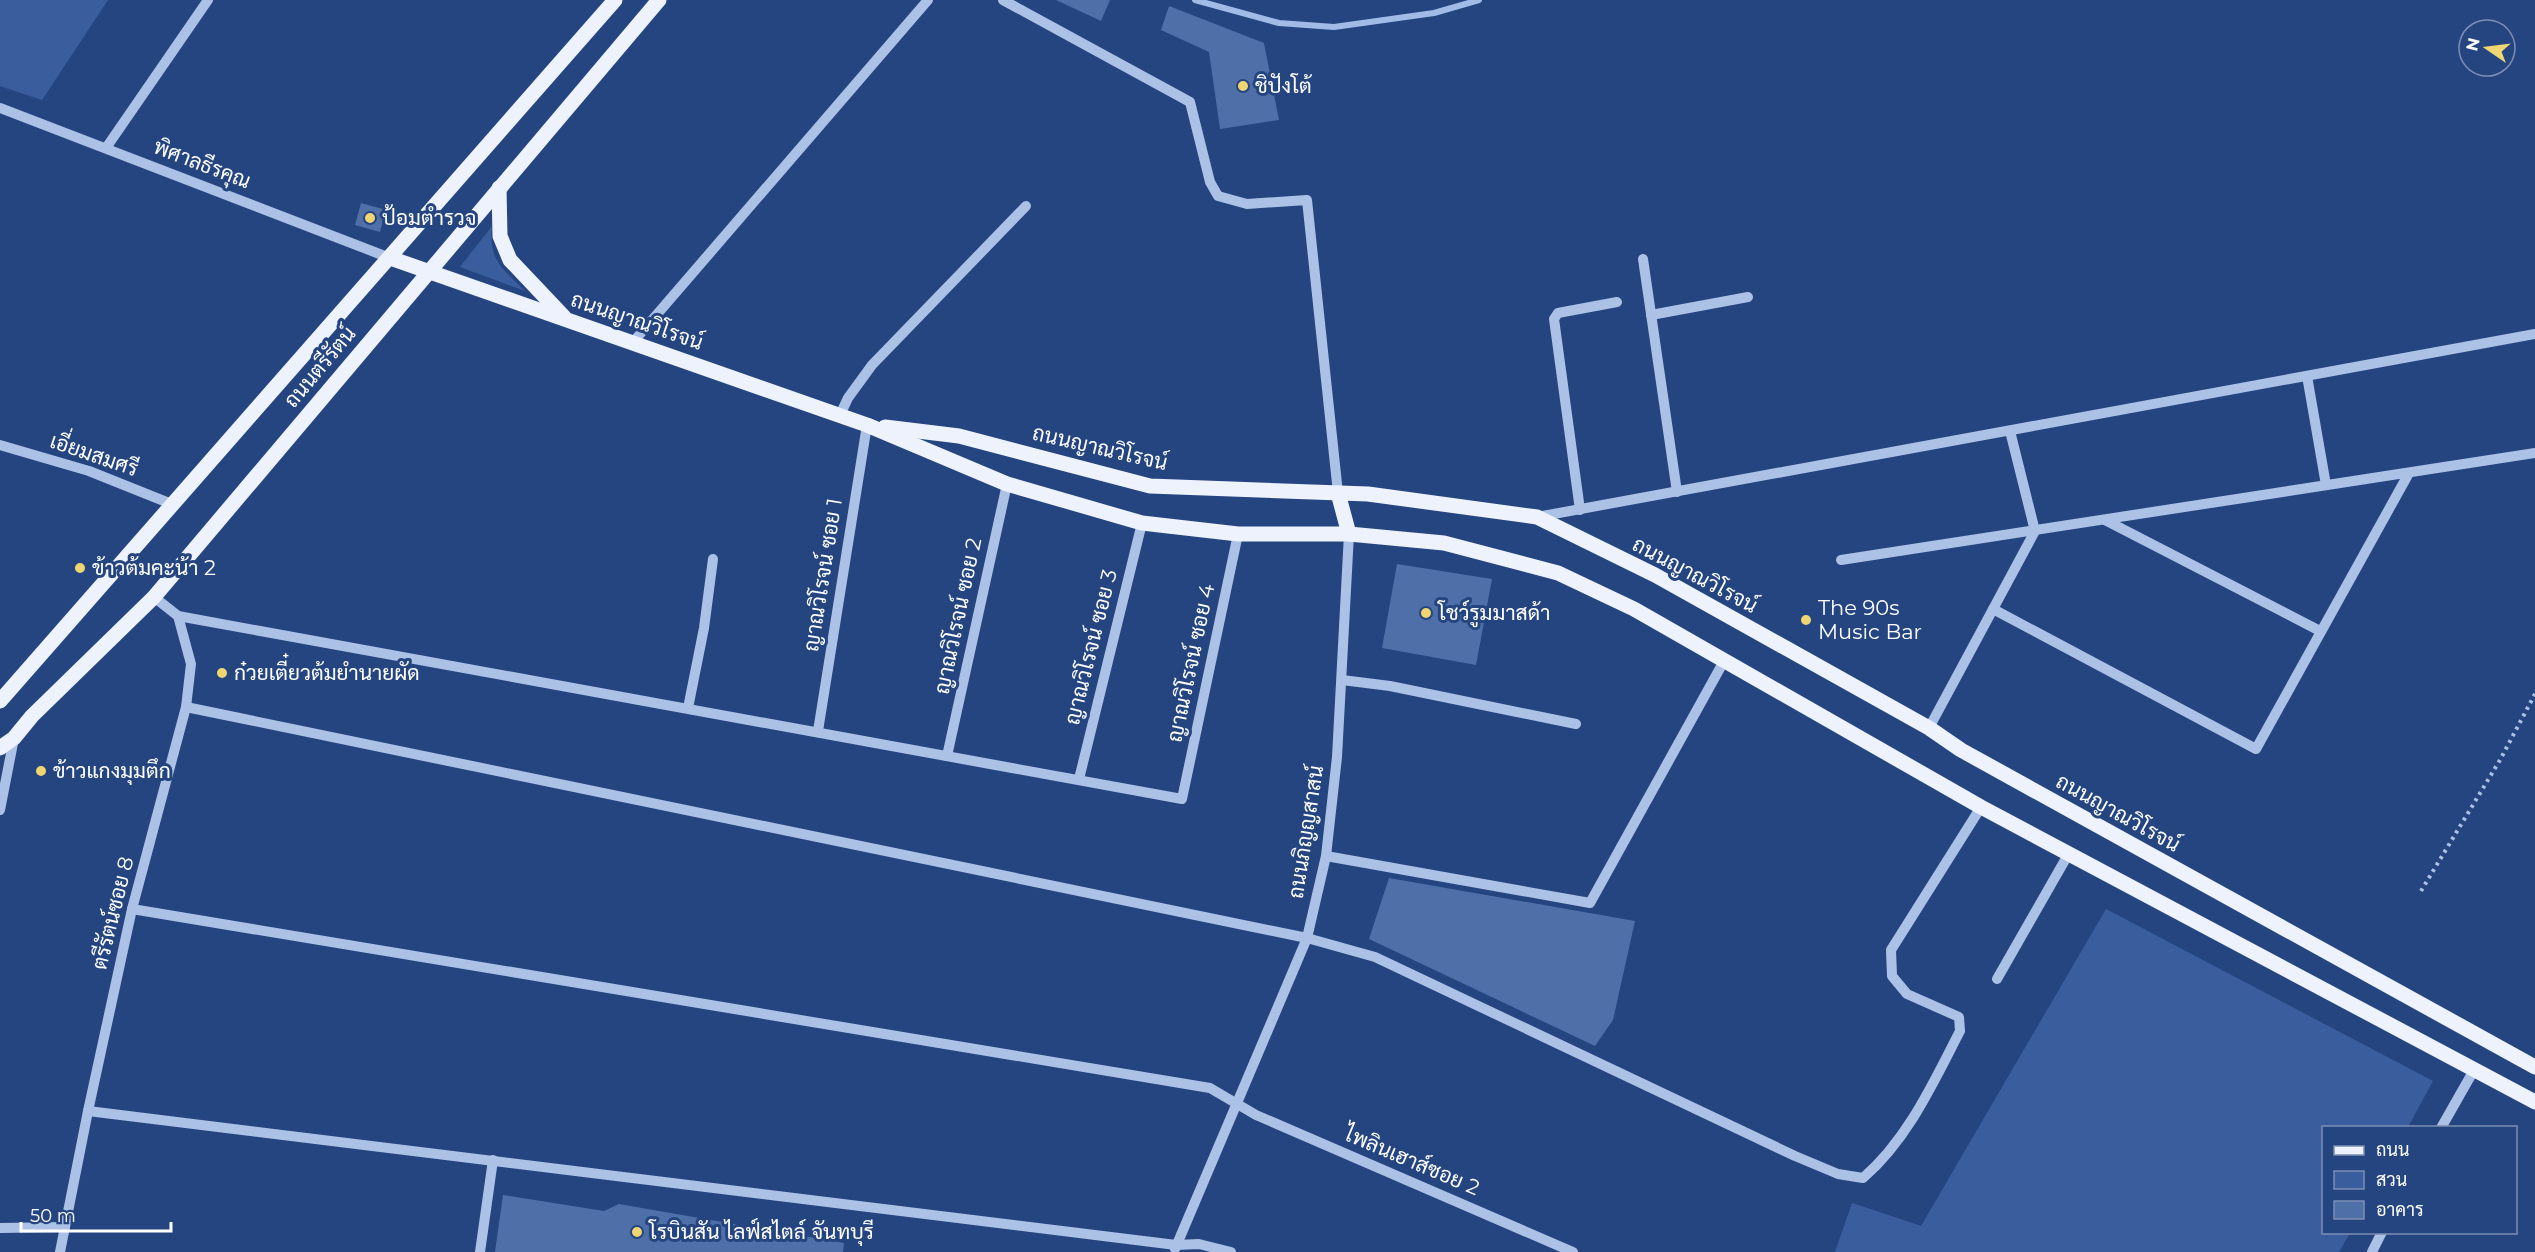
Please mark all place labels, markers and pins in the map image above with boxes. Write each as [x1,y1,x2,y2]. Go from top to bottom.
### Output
place label: ชิปังโต้ [1255,73,1313,98]
marker: ชิปังโต้ [1236,79,1250,93]
place label: ป้อมตำรวจ [382,204,477,230]
marker: ป้อมตำรวจ [363,211,377,225]
place label: ข้าวต้มคะน้า 2 [92,555,216,580]
marker: ข้าวต้มคะน้า 2 [73,561,87,575]
place label: The 90s Music Bar [1818,595,1922,644]
place label: โชว์รูมมาสด้า [1437,599,1550,628]
marker: โชว์รูมมาสด้า [1419,606,1433,620]
marker: The 90s Music Bar [1799,613,1813,627]
place label: ก๋วยเตี๋ยวต้มยำนายผัด [234,653,420,685]
marker: ก๋วยเตี๋ยวต้มยำนายผัด [215,666,229,680]
place label: ข้าวแกงมุมตึก [53,758,171,785]
marker: ข้าวแกงมุมตึก [34,764,48,778]
place label: โรบินสัน ไลฟ์สไตล์ จันทบุรี [648,1217,874,1246]
marker: โรบินสัน ไลฟ์สไตล์ จันทบุรี [630,1225,644,1239]

